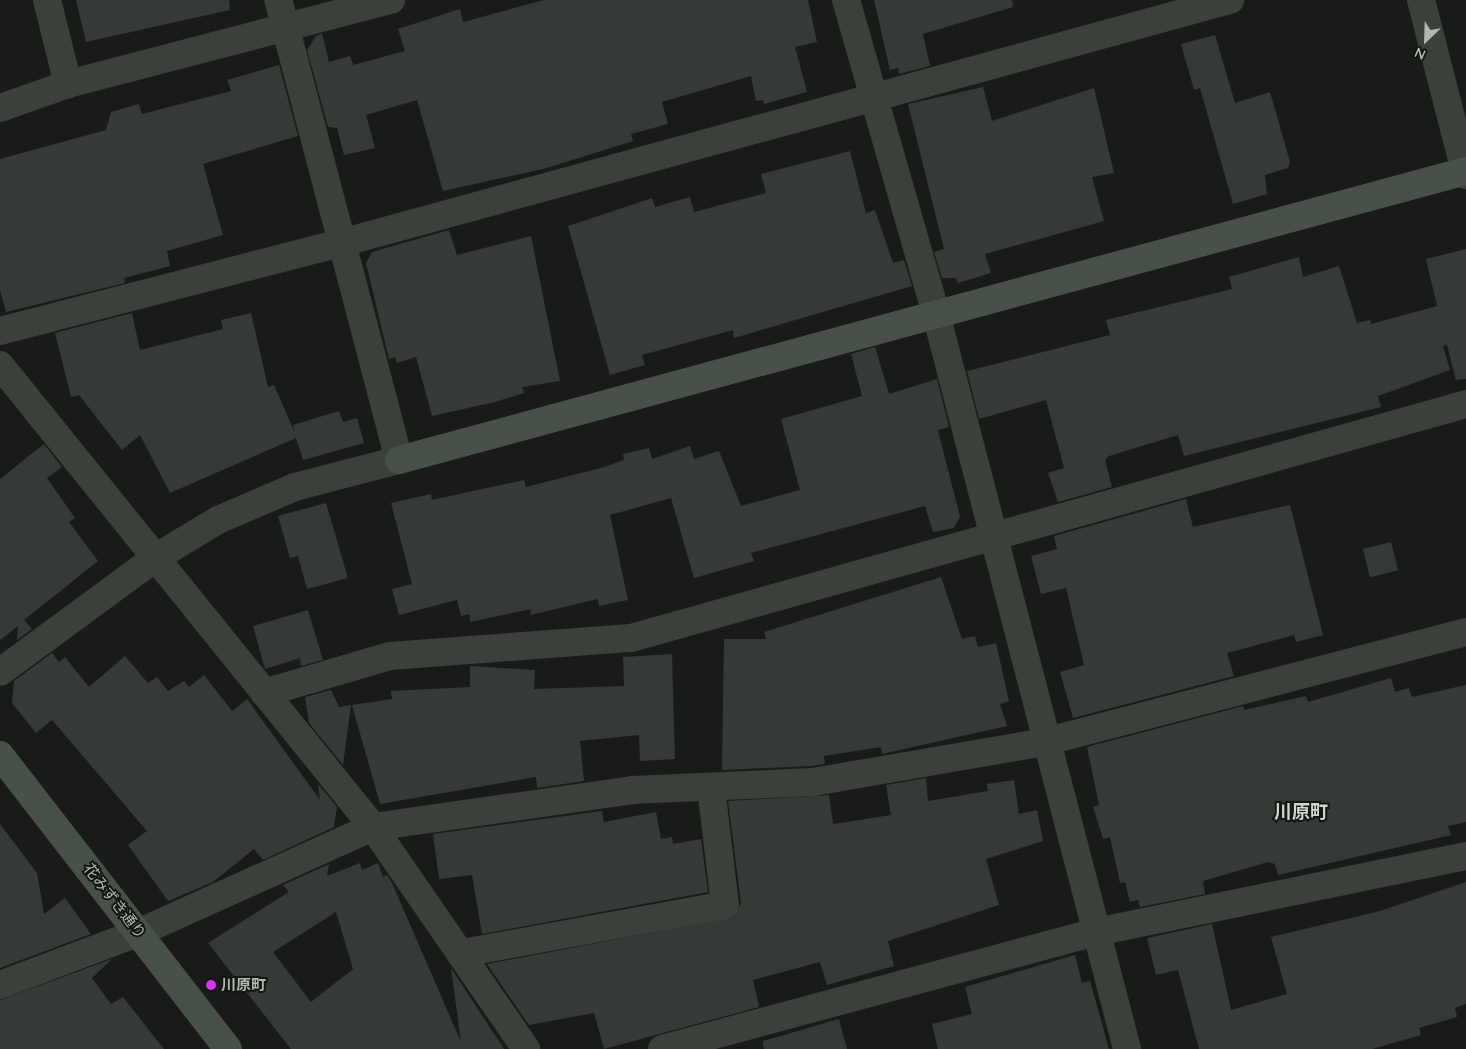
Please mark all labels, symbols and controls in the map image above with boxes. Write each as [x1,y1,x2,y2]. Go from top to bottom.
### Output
north arrow [1401,15,1451,65]
text: N [1412,43,1428,64]
district label: 川原町 [1274,801,1328,823]
street label: 花みずき通り [80,860,150,942]
place label: 川原町 [221,976,266,994]
marker: 川原町 [205,979,217,991]

